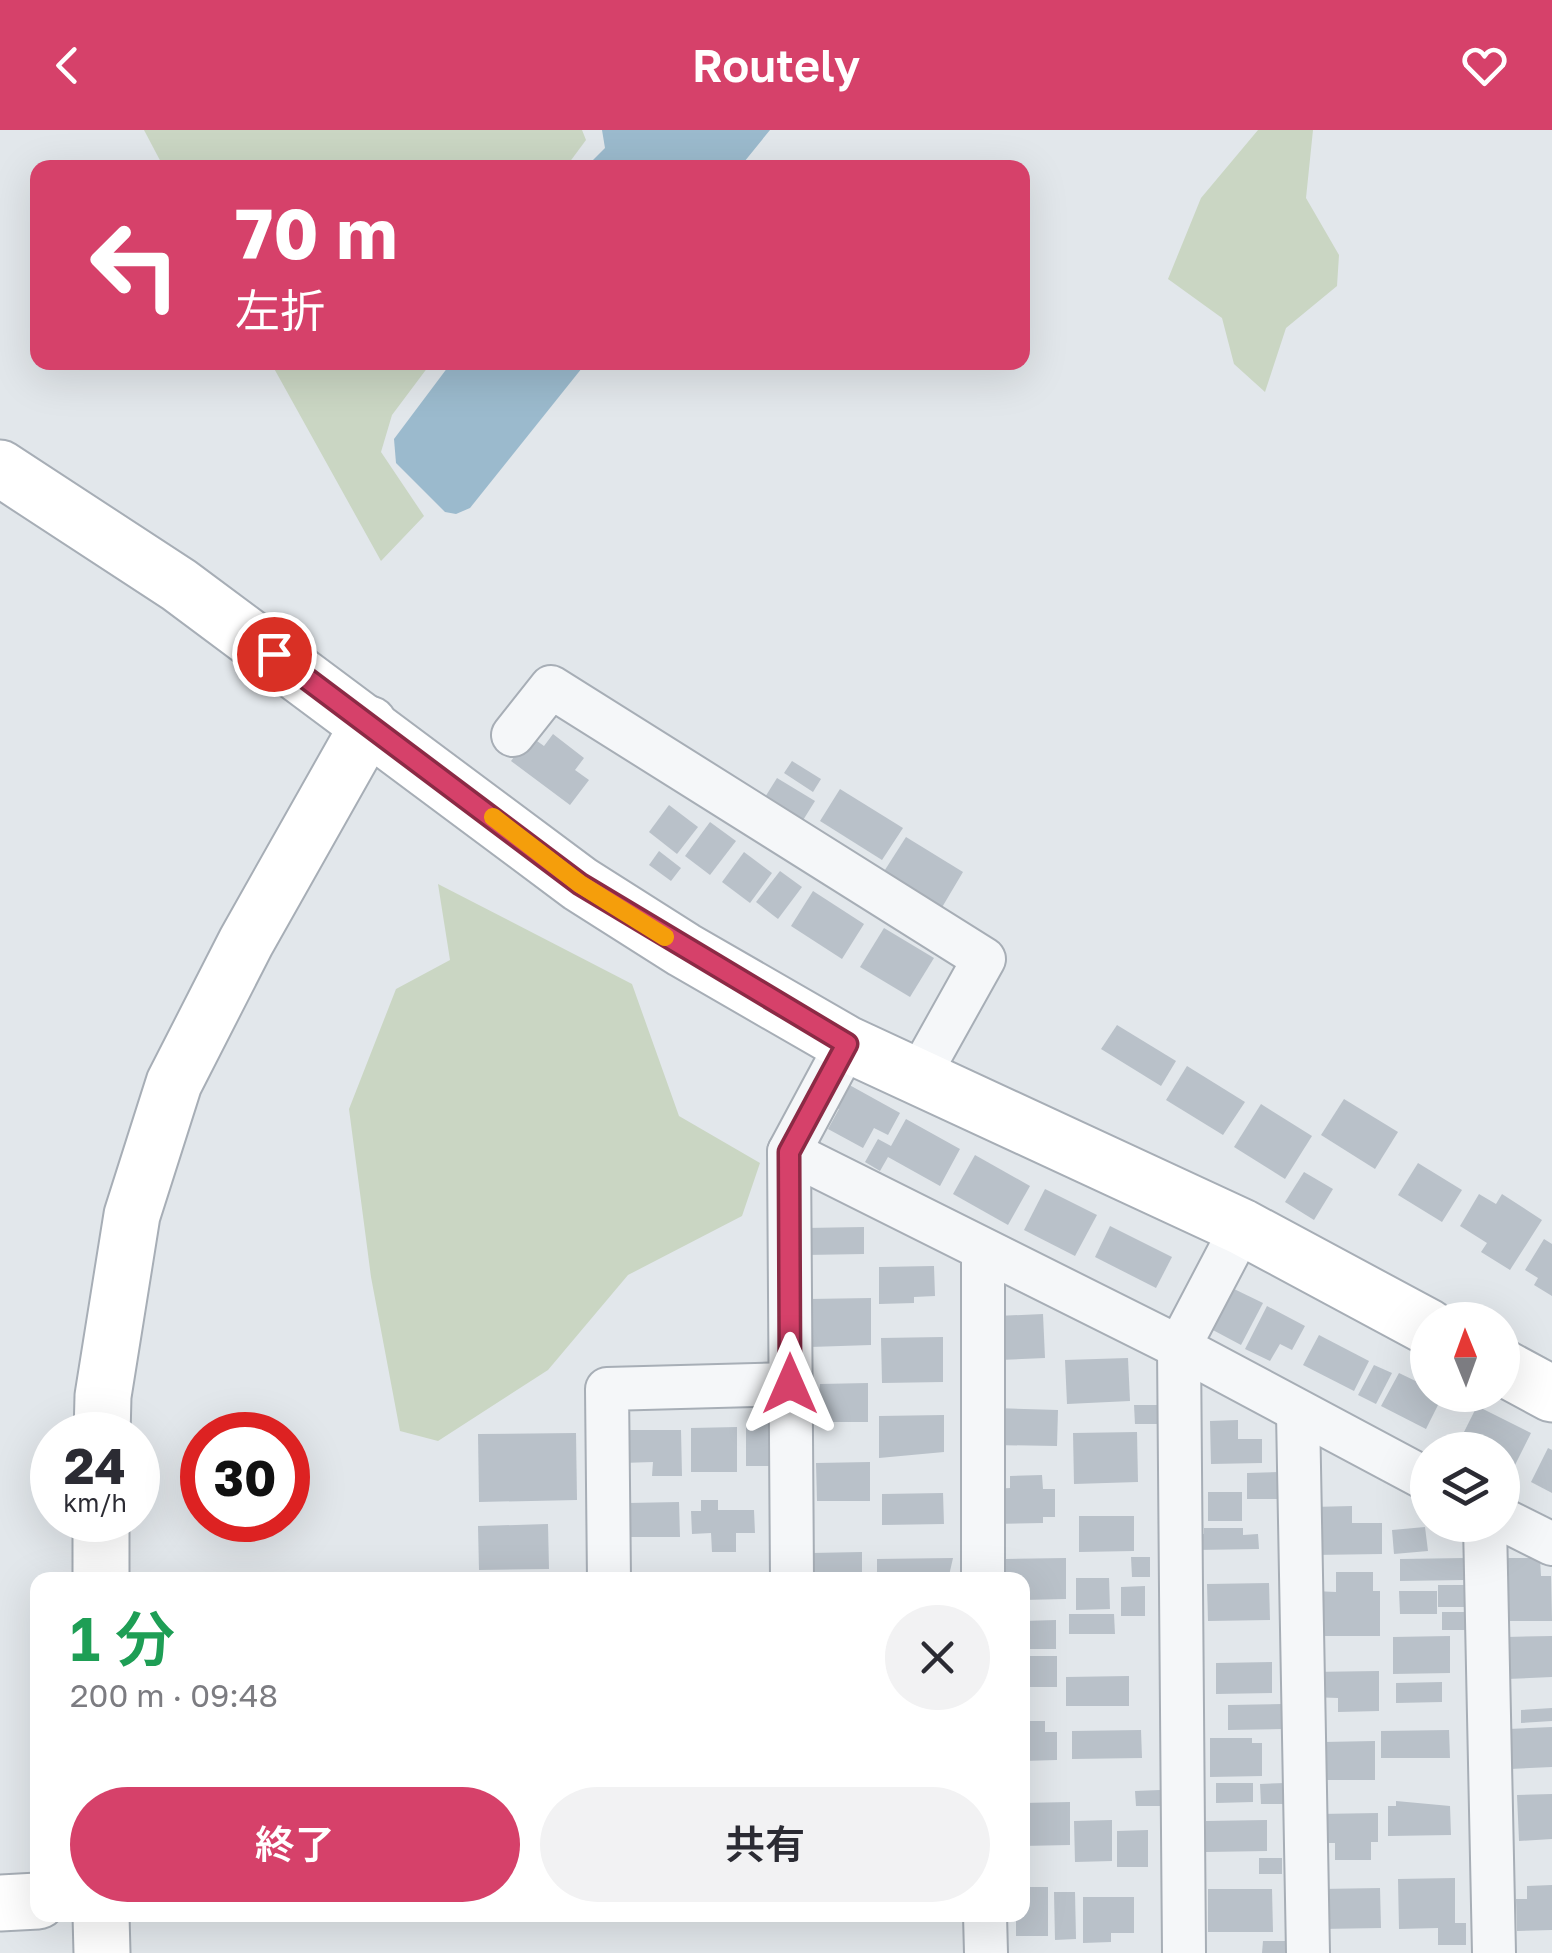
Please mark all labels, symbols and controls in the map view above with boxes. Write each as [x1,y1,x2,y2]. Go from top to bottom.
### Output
icon: back [40,38,95,93]
text: Routely [692,38,860,92]
icon: heart [1457,38,1512,93]
text: 70 m [235,190,397,274]
icon: left [70,200,200,330]
text: 左折 [235,283,325,337]
pin [232,612,317,697]
icon: arrive [247,627,302,682]
north arrow [1410,1302,1520,1412]
map controls [1410,1302,1520,1542]
position arrow [738,1332,842,1436]
speed limit sign: 30 [180,1412,310,1542]
button: layers [1410,1432,1520,1542]
text: 24 [64,1435,126,1495]
text: km/h [63,1487,127,1518]
text: 1 分 [70,1602,175,1674]
button: close [885,1605,990,1710]
text: 200 m · 09:48 [70,1676,278,1714]
button: 終了 [70,1787,520,1902]
button: 共有 [540,1787,990,1902]

